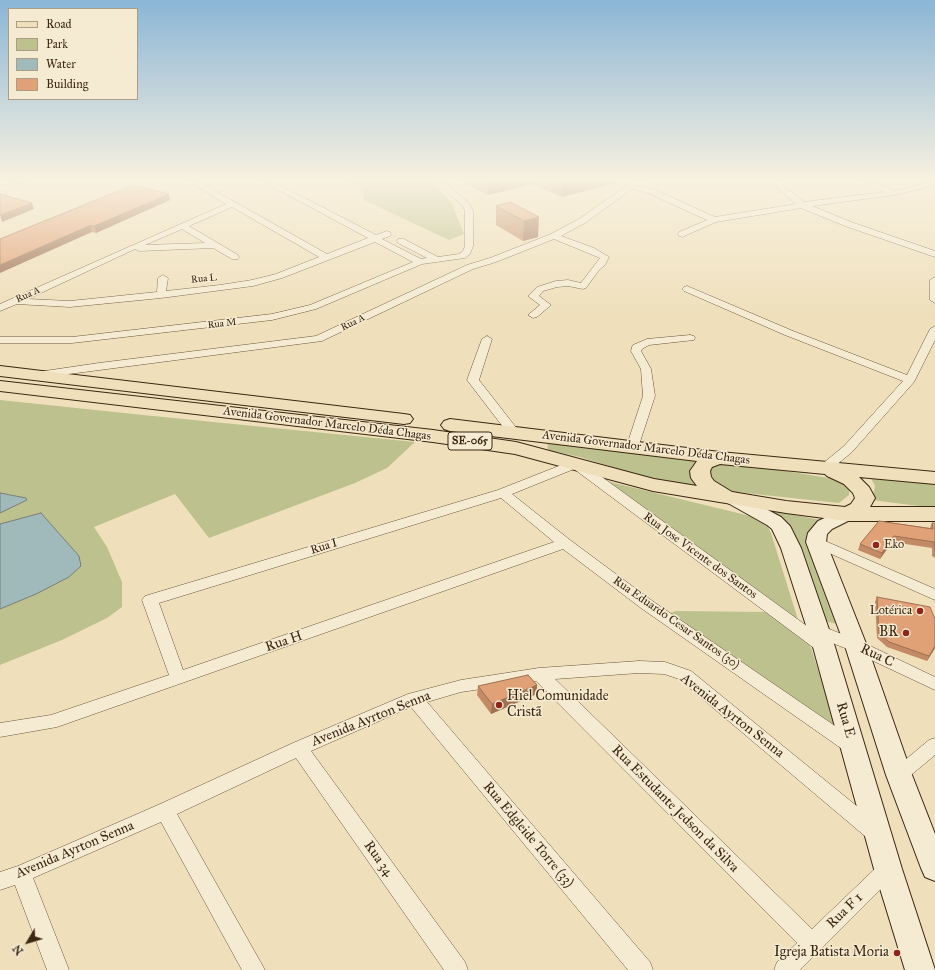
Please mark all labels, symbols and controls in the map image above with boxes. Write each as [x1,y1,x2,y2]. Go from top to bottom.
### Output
legend [8,8,138,100]
text: Road [46,17,72,31]
text: Park [46,37,68,51]
text: Water [46,57,76,71]
text: Building [46,77,88,91]
street label: Rua L [190,272,218,286]
street label: Rua A [14,284,42,306]
street label: Rua A [339,312,367,334]
street label: Rua M [207,316,237,332]
street label: Avenida Governador Marcelo Déda Chagas [222,404,432,444]
street label: Avenida Governador Marcelo Déda Chagas [541,428,751,468]
road number: SE-065 [448,432,492,450]
street label: Rua Jose Vicente dos Santos [640,510,760,602]
street label: Rua I [309,536,339,558]
place label: Eko [884,538,904,552]
marker: Eko [871,540,881,550]
street label: Rua Eduardo Cesar Santos (30) [610,574,742,672]
place label: Lotérica [870,604,912,618]
marker: Lotérica [915,606,925,616]
place label: BR [879,625,898,641]
street label: Rua H [263,628,305,656]
marker: BR [901,628,911,638]
street label: Rua C [857,641,897,671]
street label: Avenida Ayrton Senna [677,670,787,762]
street label: Avenida Ayrton Senna [309,687,433,751]
place label: Hiel Comunidade Cristã [507,689,608,722]
marker: Hiel Comunidade Cristã [494,700,504,710]
street label: Rua E [832,700,858,740]
street label: Rua Estudante Jedson da Silva [608,742,742,876]
street label: Rua Edgleide Torre (33) [479,779,577,891]
street label: Avenida Ayrton Senna [13,817,137,883]
street label: Rua 34 [360,838,396,880]
street label: Rua F 1 [823,890,867,932]
north arrow [8,922,48,962]
text: N [10,942,26,957]
place label: Igreja Batista Moria [774,945,889,961]
marker: Igreja Batista Moria [892,948,902,958]

